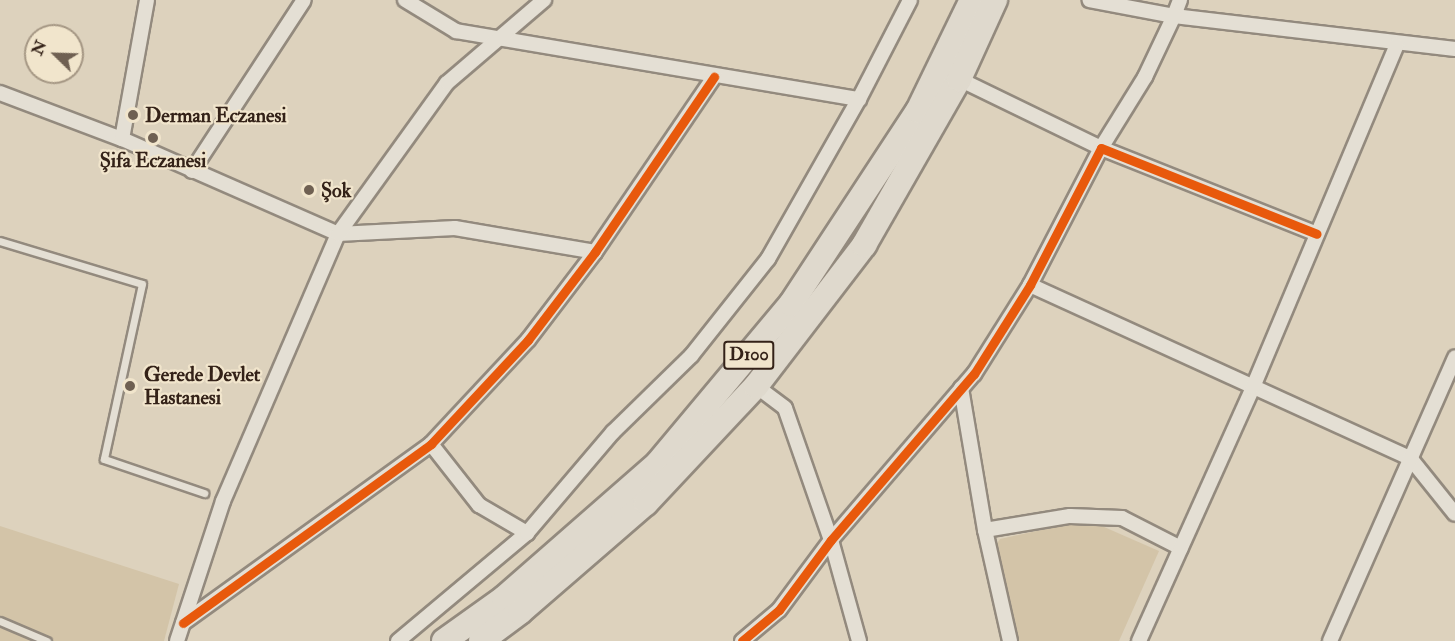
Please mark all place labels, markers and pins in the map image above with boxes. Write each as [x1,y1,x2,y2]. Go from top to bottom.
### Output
place label: Derman Eczanesi [145,103,287,127]
marker: Derman Eczanesi [126,108,140,122]
marker: Şifa Eczanesi [146,131,160,145]
place label: Şifa Eczanesi [100,148,206,172]
place label: Şok [321,178,351,202]
marker: Şok [302,183,316,197]
place label: Gerede Devlet Hastanesi [144,362,260,409]
marker: Gerede Devlet Hastanesi [121,377,139,395]

